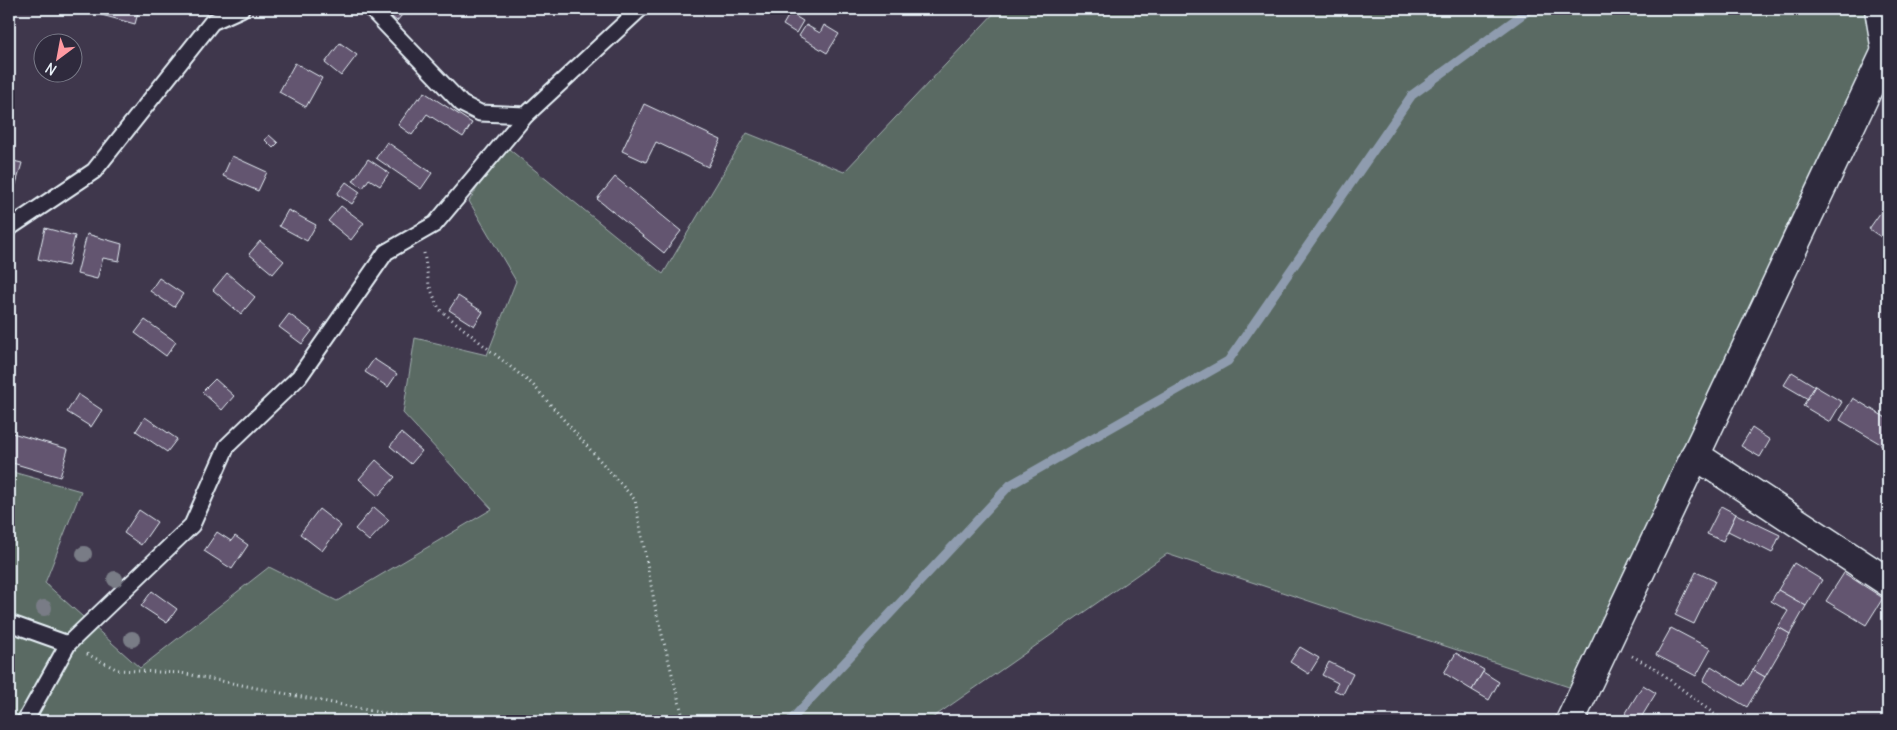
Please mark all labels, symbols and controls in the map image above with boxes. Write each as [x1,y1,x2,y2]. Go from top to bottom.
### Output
north arrow [32,32,82,82]
text: N [42,59,60,79]

